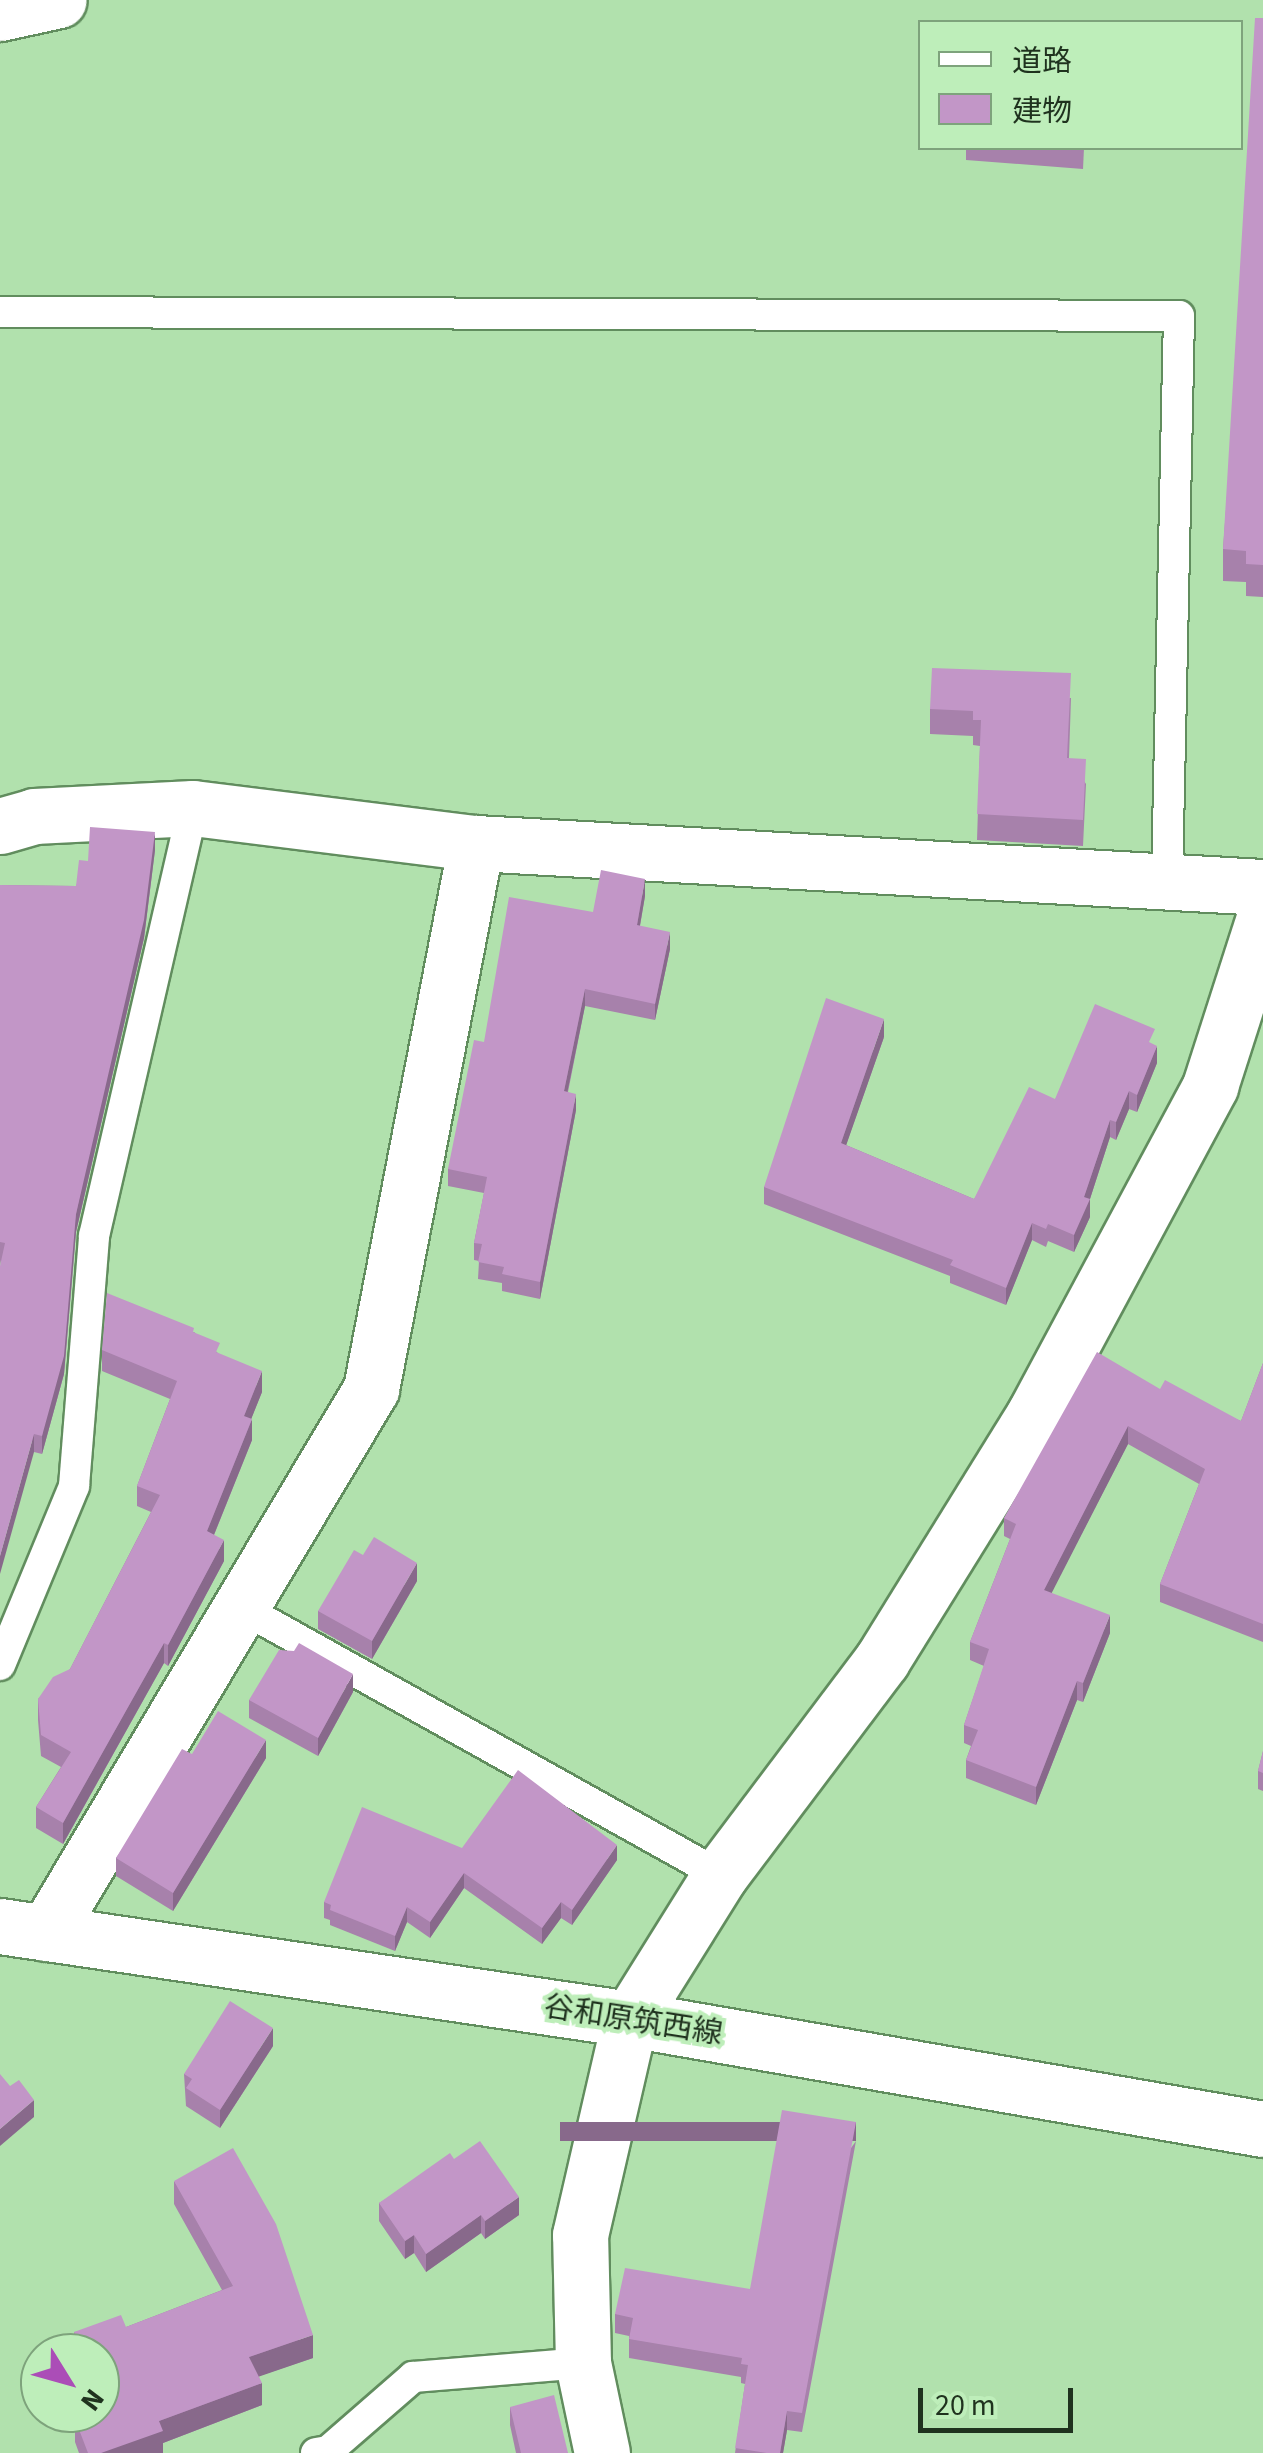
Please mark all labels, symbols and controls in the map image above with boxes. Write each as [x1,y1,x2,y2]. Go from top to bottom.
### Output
legend [918,20,1243,150]
text: 道路 [1012,40,1072,83]
text: 建物 [1012,90,1072,133]
street label: 谷和原筑西線 [541,1989,725,2053]
north arrow [20,2333,120,2433]
scale bar [923,2368,1078,2430]
text: N [71,2380,114,2419]
text: 20 m [935,2384,996,2427]

